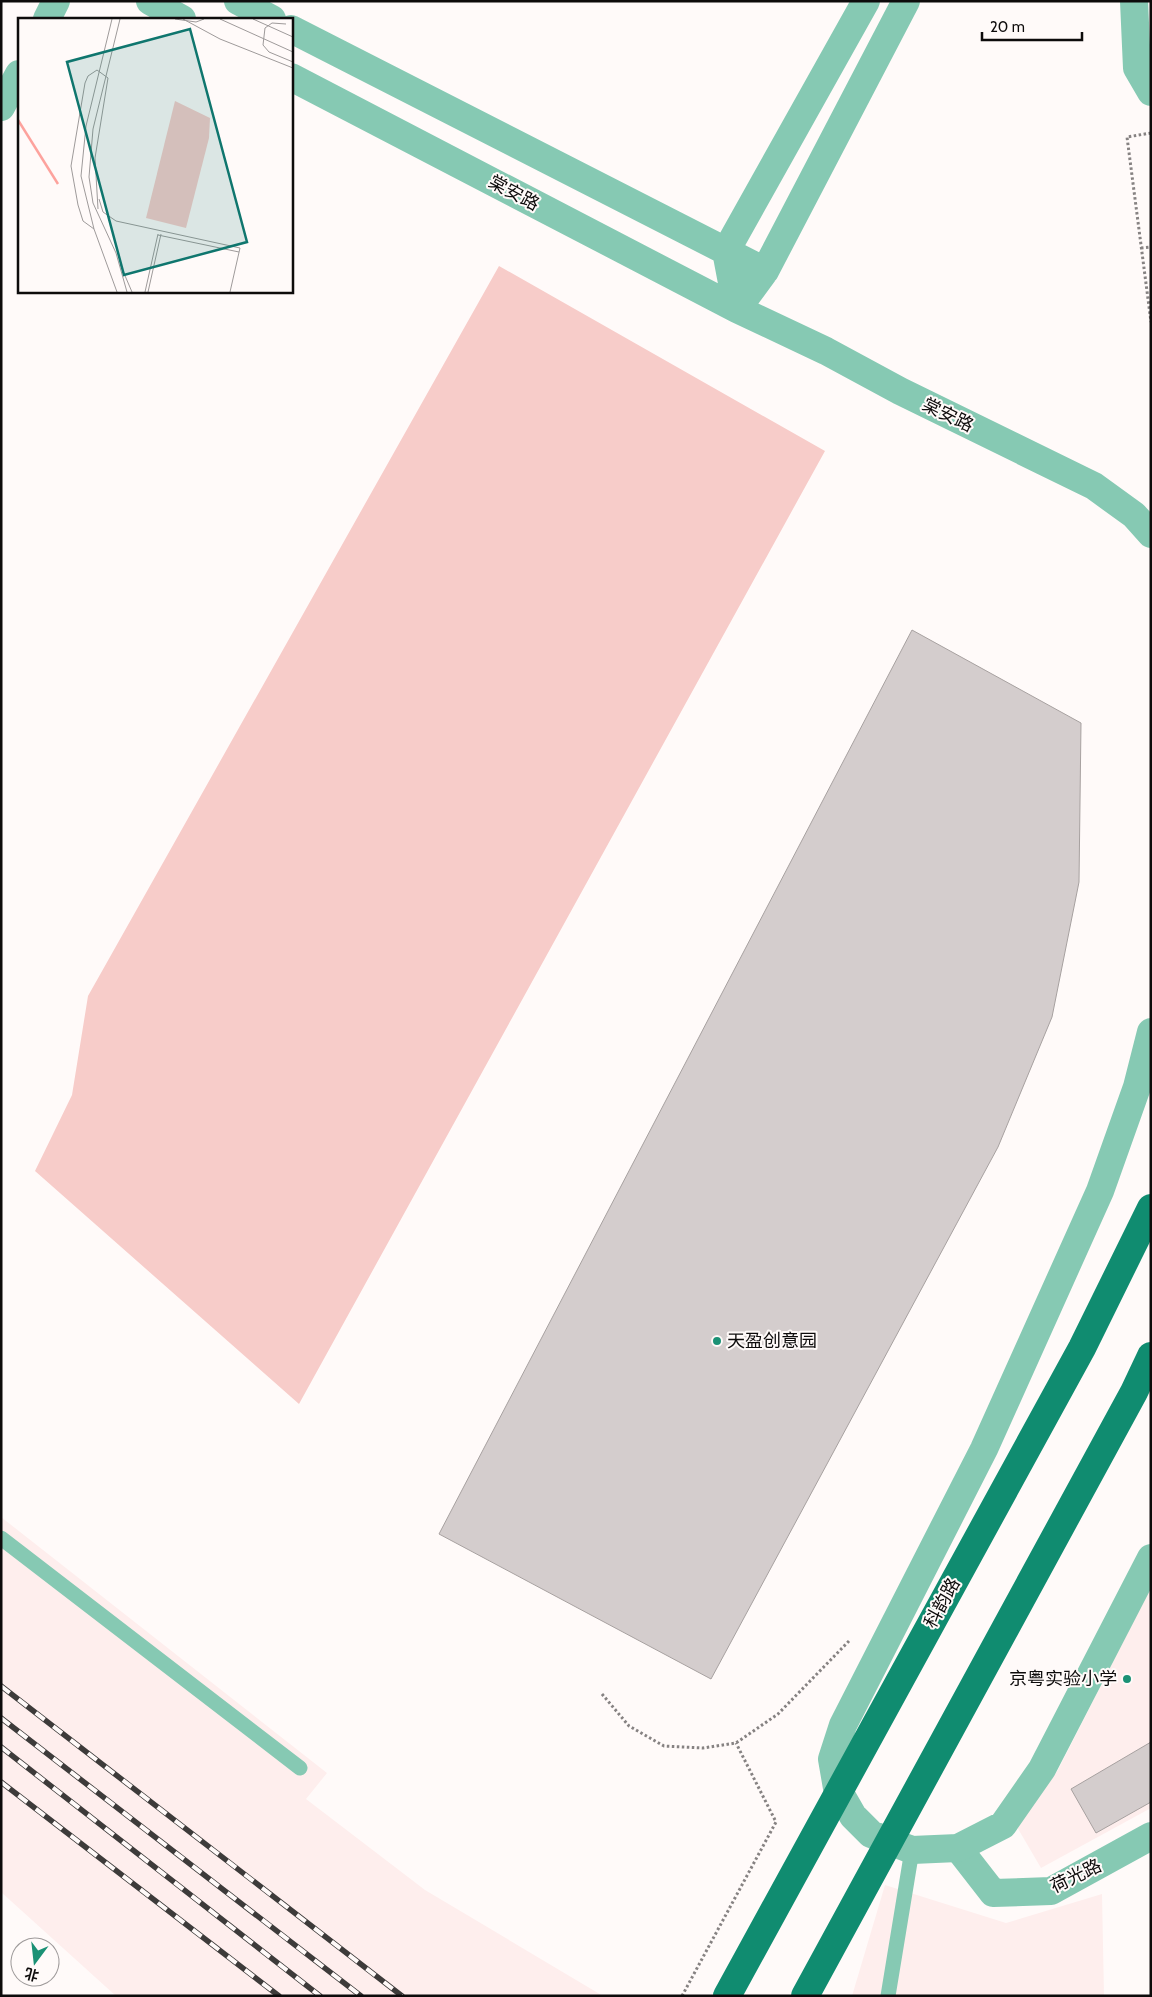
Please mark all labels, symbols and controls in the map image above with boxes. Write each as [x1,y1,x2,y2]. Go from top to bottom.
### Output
scale bar [982,10,1082,42]
inset map [18,18,292,292]
text: 20 m [990,18,1025,36]
street label: 棠安路 [485,171,543,215]
street label: 棠安路 [919,393,977,437]
place label: 天盈创意园 [727,1330,817,1352]
marker: 天盈创意园 [711,1335,723,1347]
street label: 科韵路 [919,1574,965,1632]
place label: 京粤实验小学 [1009,1668,1117,1690]
marker: 京粤实验小学 [1121,1673,1133,1685]
street label: 荷光路 [1047,1854,1105,1898]
north arrow [10,1937,60,1987]
text: 北 [23,1964,41,1985]

